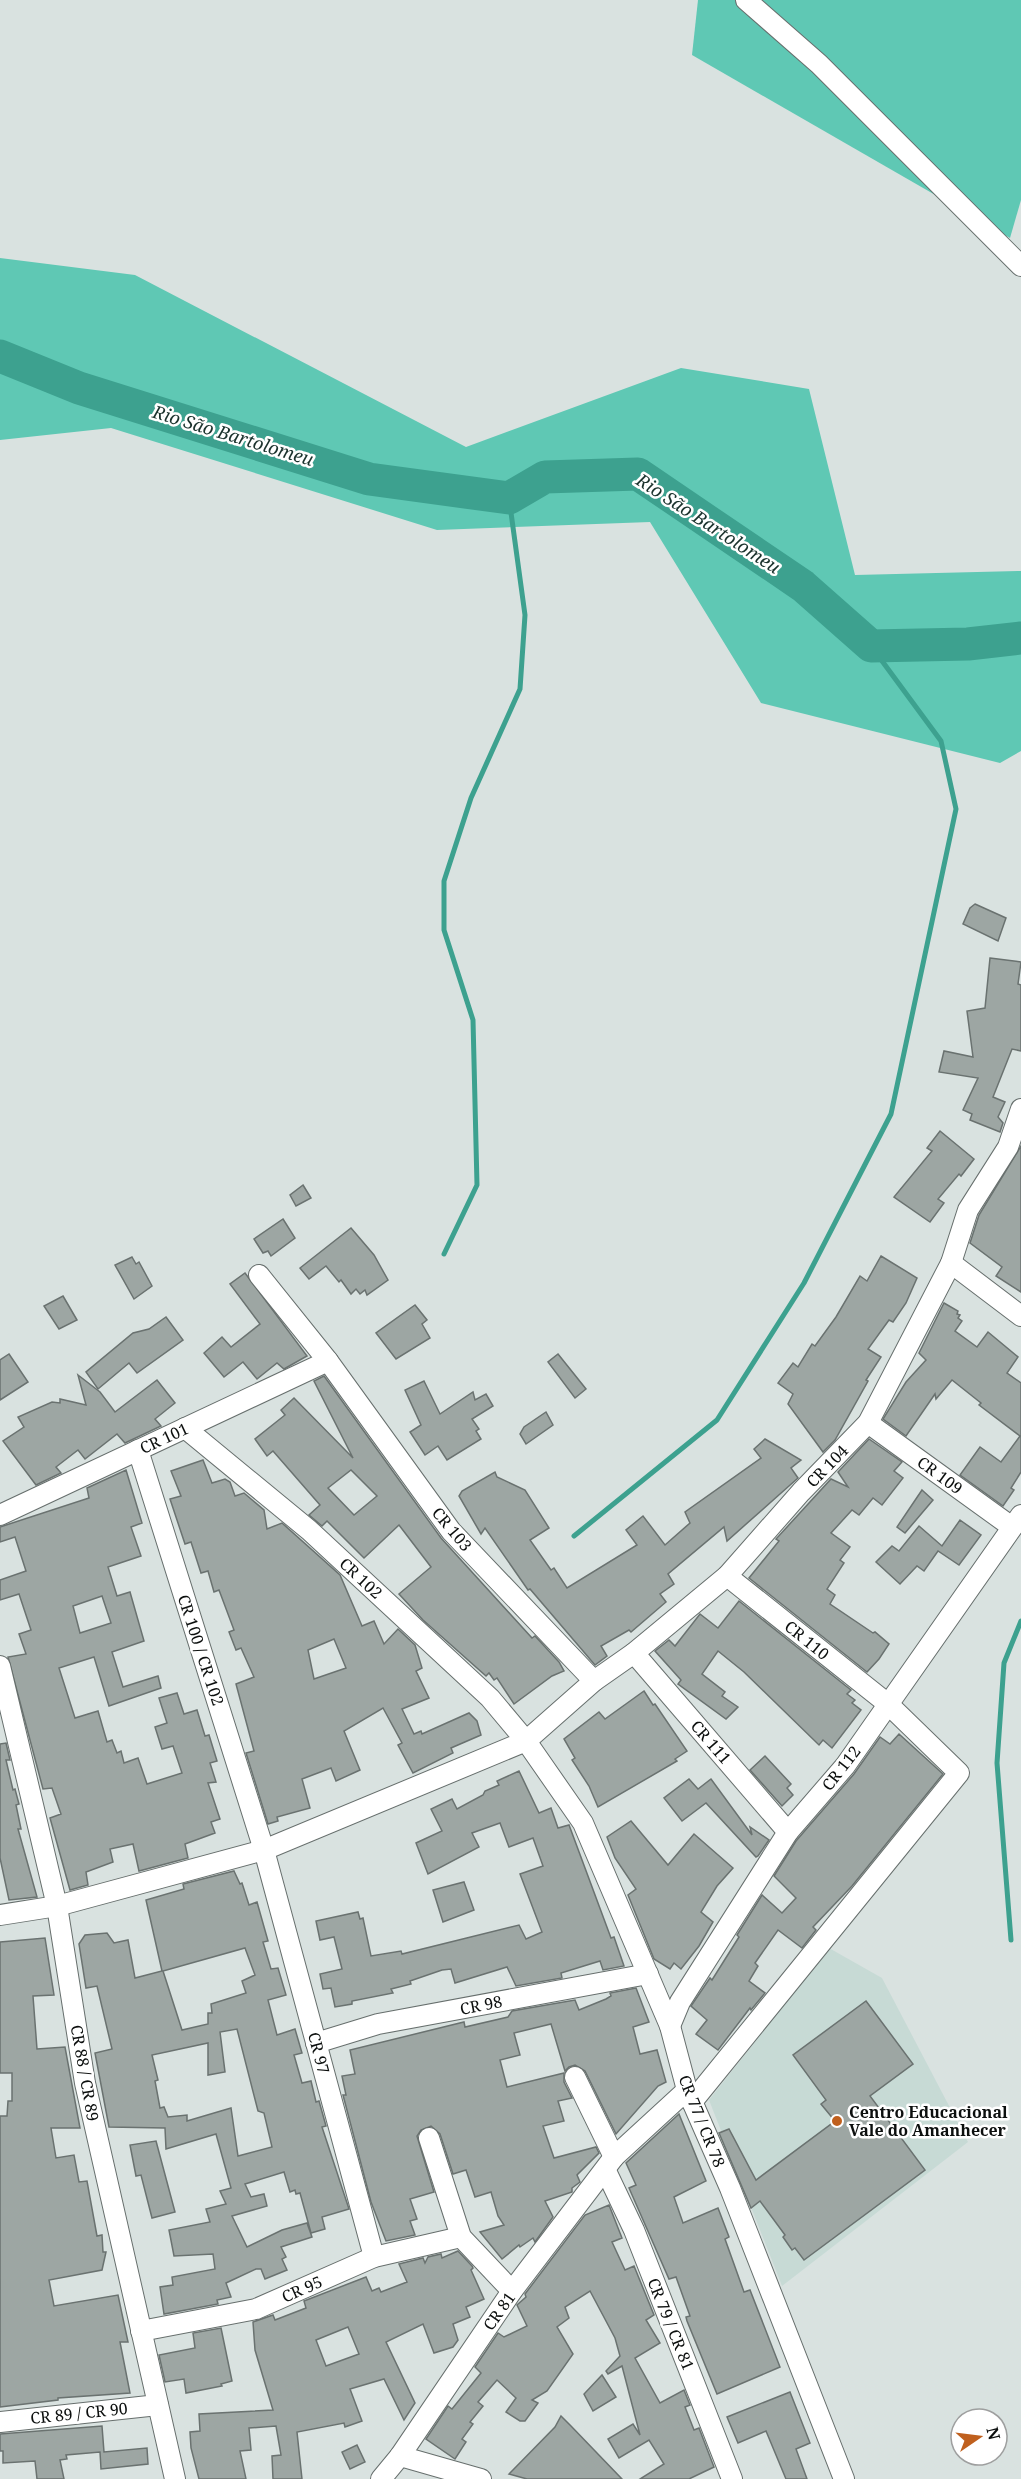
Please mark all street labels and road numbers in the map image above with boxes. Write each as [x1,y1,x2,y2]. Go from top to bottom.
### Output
street label: CR 101 [136,1417,192,1459]
street label: CR 104 [801,1440,853,1492]
street label: CR 109 [913,1451,967,1499]
street label: CR 103 [427,1502,477,1556]
street label: CR 102 [335,1552,387,1604]
street label: CR 100 / CR 102 [173,1592,229,1708]
street label: CR 110 [780,1615,834,1665]
street label: CR 111 [686,1715,736,1769]
street label: CR 112 [817,1741,865,1795]
street label: CR 98 [458,1990,504,2020]
street label: CR 88 / CR 89 [66,2023,104,2123]
street label: CR 97 [303,2030,335,2076]
street label: CR 77 / CR 78 [674,2072,731,2170]
street label: CR 95 [278,2270,326,2308]
street label: CR 79 / CR 81 [643,2275,699,2373]
street label: CR 81 [478,2287,520,2335]
street label: CR 89 / CR 90 [29,2397,129,2429]

